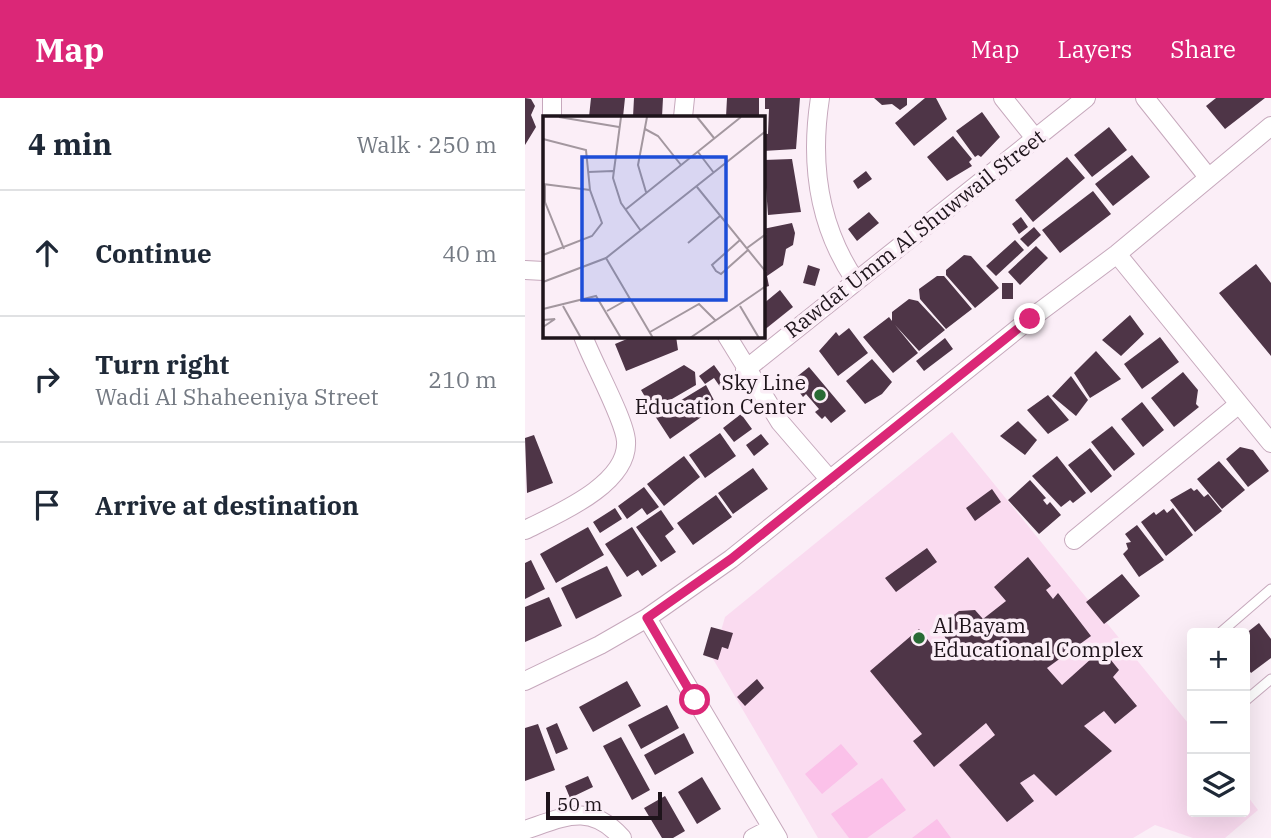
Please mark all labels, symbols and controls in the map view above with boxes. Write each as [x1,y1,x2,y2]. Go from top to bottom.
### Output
text: Map [35,28,104,71]
text: Map [971,33,1019,65]
text: Layers [1057,33,1132,65]
text: Share [1170,33,1236,65]
inset map [543,116,765,338]
street label: Rawdat Umm Al Shuwwail Street [778,123,1050,344]
text: 4 min [28,124,112,163]
text: Walk · 250 m [356,129,497,159]
icon: ahead [28,234,66,272]
text: Continue [95,236,212,270]
text: 40 m [442,238,497,268]
route end [1014,303,1045,334]
text: Turn right [95,347,229,381]
icon: right [28,360,66,398]
text: 210 m [428,364,497,394]
place label: Sky Line Education Center [635,368,807,420]
text: Wadi Al Shaheeniya Street [95,381,379,411]
marker: Sky Line Education Center [812,387,828,403]
icon: arrive [28,486,66,524]
text: Arrive at destination [95,488,359,522]
place label: Al Bayam Educational Complex [933,611,1143,663]
map controls [1187,628,1250,817]
button: + [1187,628,1250,691]
marker: Al Bayam Educational Complex [911,630,927,646]
route start [679,684,710,715]
button: − [1187,691,1250,754]
button: layers [1187,754,1250,817]
scale bar [546,789,661,821]
text: 50 m [557,792,602,816]

